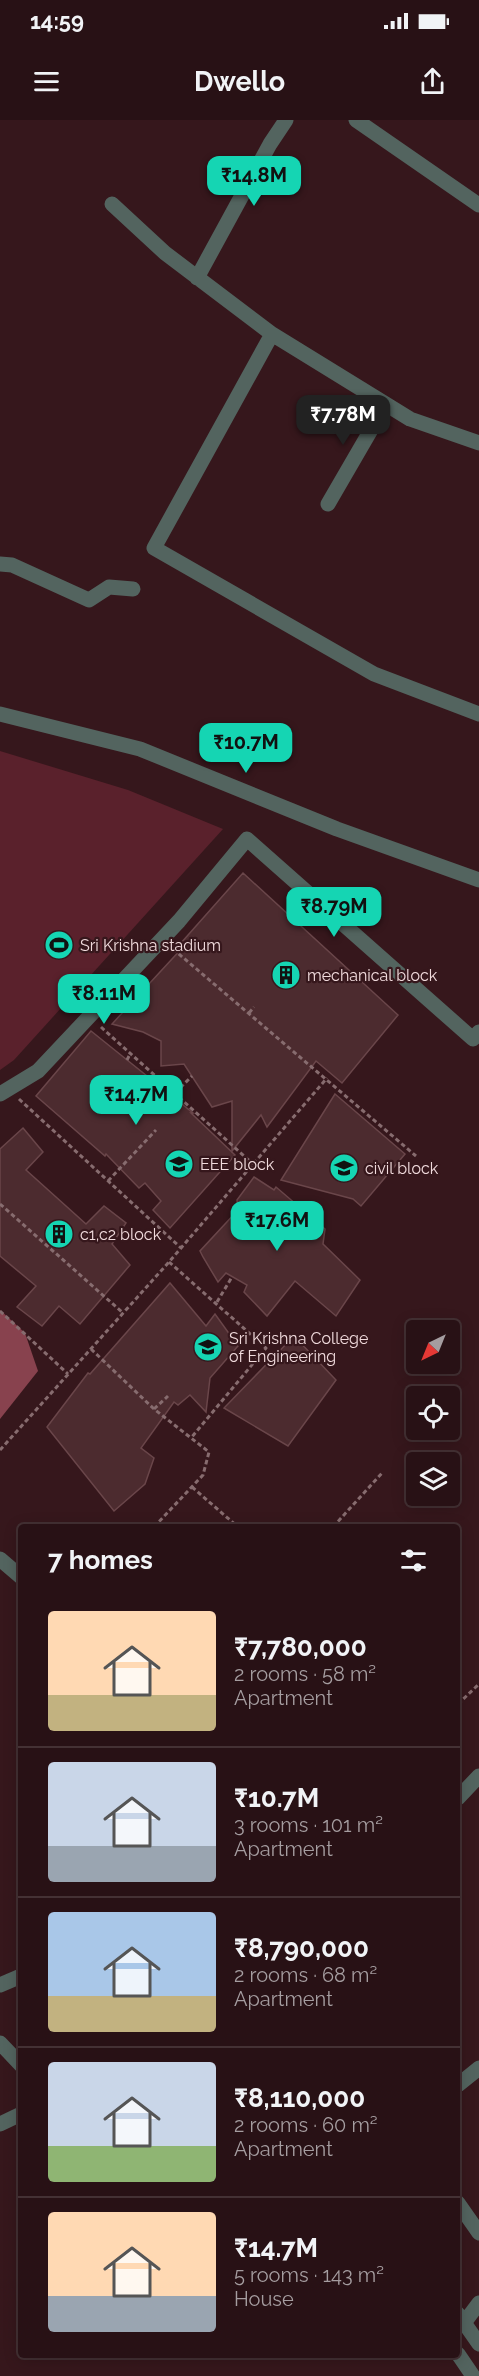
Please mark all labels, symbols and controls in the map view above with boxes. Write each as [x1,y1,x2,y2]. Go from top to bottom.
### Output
text: 14:59 [30,8,84,34]
icon: menu [30,65,63,98]
icon: share [416,65,449,98]
text: Dwello [194,66,285,97]
pin: ₹14.8M [205,156,303,207]
text: ₹14.8M [221,163,287,187]
pin: ₹7.78M [294,395,392,446]
text: ₹7.78M [310,402,376,426]
pin: ₹10.7M [197,723,295,774]
text: ₹10.7M [213,730,279,754]
pin: ₹8.79M [285,887,383,938]
text: ₹8.79M [300,894,368,918]
sports icon: Sri Krishna stadium [43,929,75,961]
place label: Sri Krishna stadium [80,936,221,955]
building icon: mechanical block [270,959,302,991]
place label: mechanical block [307,966,438,985]
pin: ₹8.11M [55,974,153,1025]
text: ₹8.11M [72,981,136,1005]
pin: ₹14.7M [87,1075,185,1126]
text: ₹14.7M [104,1082,168,1106]
school or university icon: EEE block [163,1148,195,1180]
school or university icon: civil block [328,1152,360,1184]
place label: EEE block [200,1155,275,1174]
place label: civil block [365,1159,439,1178]
pin: ₹17.6M [228,1201,326,1252]
text: ₹17.6M [245,1208,309,1232]
building icon: c1,c2 block [43,1218,75,1250]
place label: c1,c2 block [80,1225,162,1244]
north arrow [406,1320,460,1374]
map controls [406,1320,460,1506]
place label: Sri Krishna College of Engineering [229,1329,368,1366]
school or university icon: Sri Krishna College of Engineering [192,1331,224,1363]
button: locate [406,1386,460,1440]
button: layers [406,1452,460,1506]
icon: filters [397,1544,430,1577]
text: 7 homes [48,1545,153,1575]
text: ₹7,780,000 [234,1632,367,1662]
icon: home [96,1635,168,1707]
text: 2 rooms · 58 m² [234,1662,376,1686]
text: Apartment [234,1686,333,1710]
text: ₹10.7M [234,1783,319,1813]
icon: home [96,1786,168,1858]
text: 3 rooms · 101 m² [234,1813,383,1837]
text: Apartment [234,1837,333,1861]
text: ₹8,790,000 [234,1933,369,1963]
icon: home [96,1936,168,2008]
text: 2 rooms · 68 m² [234,1963,377,1987]
text: Apartment [234,1987,333,2011]
text: ₹8,110,000 [234,2083,365,2113]
icon: home [96,2086,168,2158]
text: 2 rooms · 60 m² [234,2113,378,2137]
text: Apartment [234,2137,333,2161]
text: ₹14.7M [234,2233,318,2263]
icon: home [96,2236,168,2308]
text: 5 rooms · 143 m² [234,2263,384,2287]
text: House [234,2287,294,2311]

